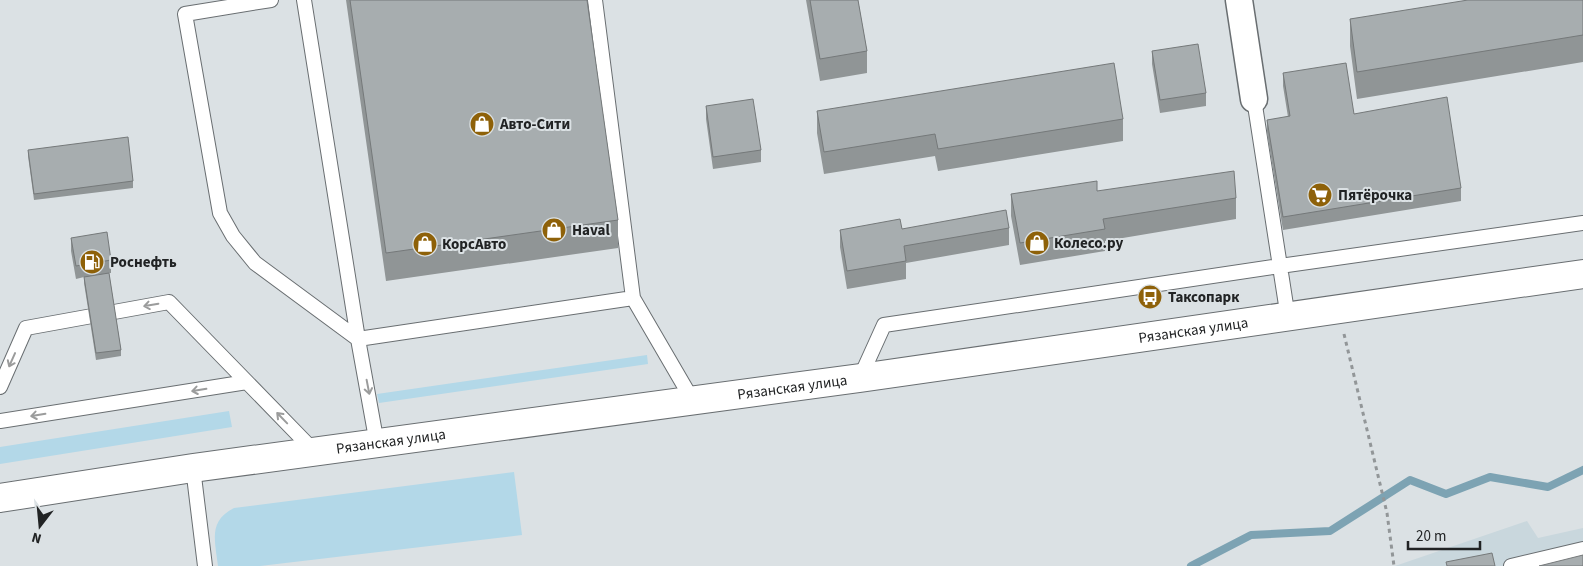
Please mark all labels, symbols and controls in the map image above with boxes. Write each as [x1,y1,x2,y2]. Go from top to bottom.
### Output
shop icon: Авто-Сити [469,111,495,137]
place label: Авто-Сити [499,114,570,135]
supermarket icon: Пятёрочка [1307,182,1333,208]
place label: Пятёрочка [1338,185,1412,206]
shop icon: Haval [541,217,567,243]
place label: Haval [572,220,610,241]
shop icon: Колесо.ру [1024,230,1050,256]
shop icon: КорсАвто [412,231,438,257]
place label: Колесо.ру [1054,233,1123,254]
place label: КорсАвто [442,234,506,255]
fuel station icon: Роснефть [79,249,105,275]
place label: Роснефть [110,252,177,273]
bus stop icon: Таксопарк [1137,284,1163,310]
place label: Таксопарк [1168,287,1240,308]
one-way arrow [144,300,160,310]
street label: Рязанская улица [1137,312,1249,348]
one-way arrow [6,352,16,367]
street label: Рязанская улица [736,369,848,405]
one-way arrow [363,379,373,395]
one-way arrow [191,385,207,395]
one-way arrow [31,411,47,421]
one-way arrow [276,412,288,424]
street label: Рязанская улица [335,423,447,459]
north arrow [15,501,65,551]
scale bar [1408,518,1480,550]
text: 20 m [1416,526,1446,547]
text: N [29,527,44,548]

